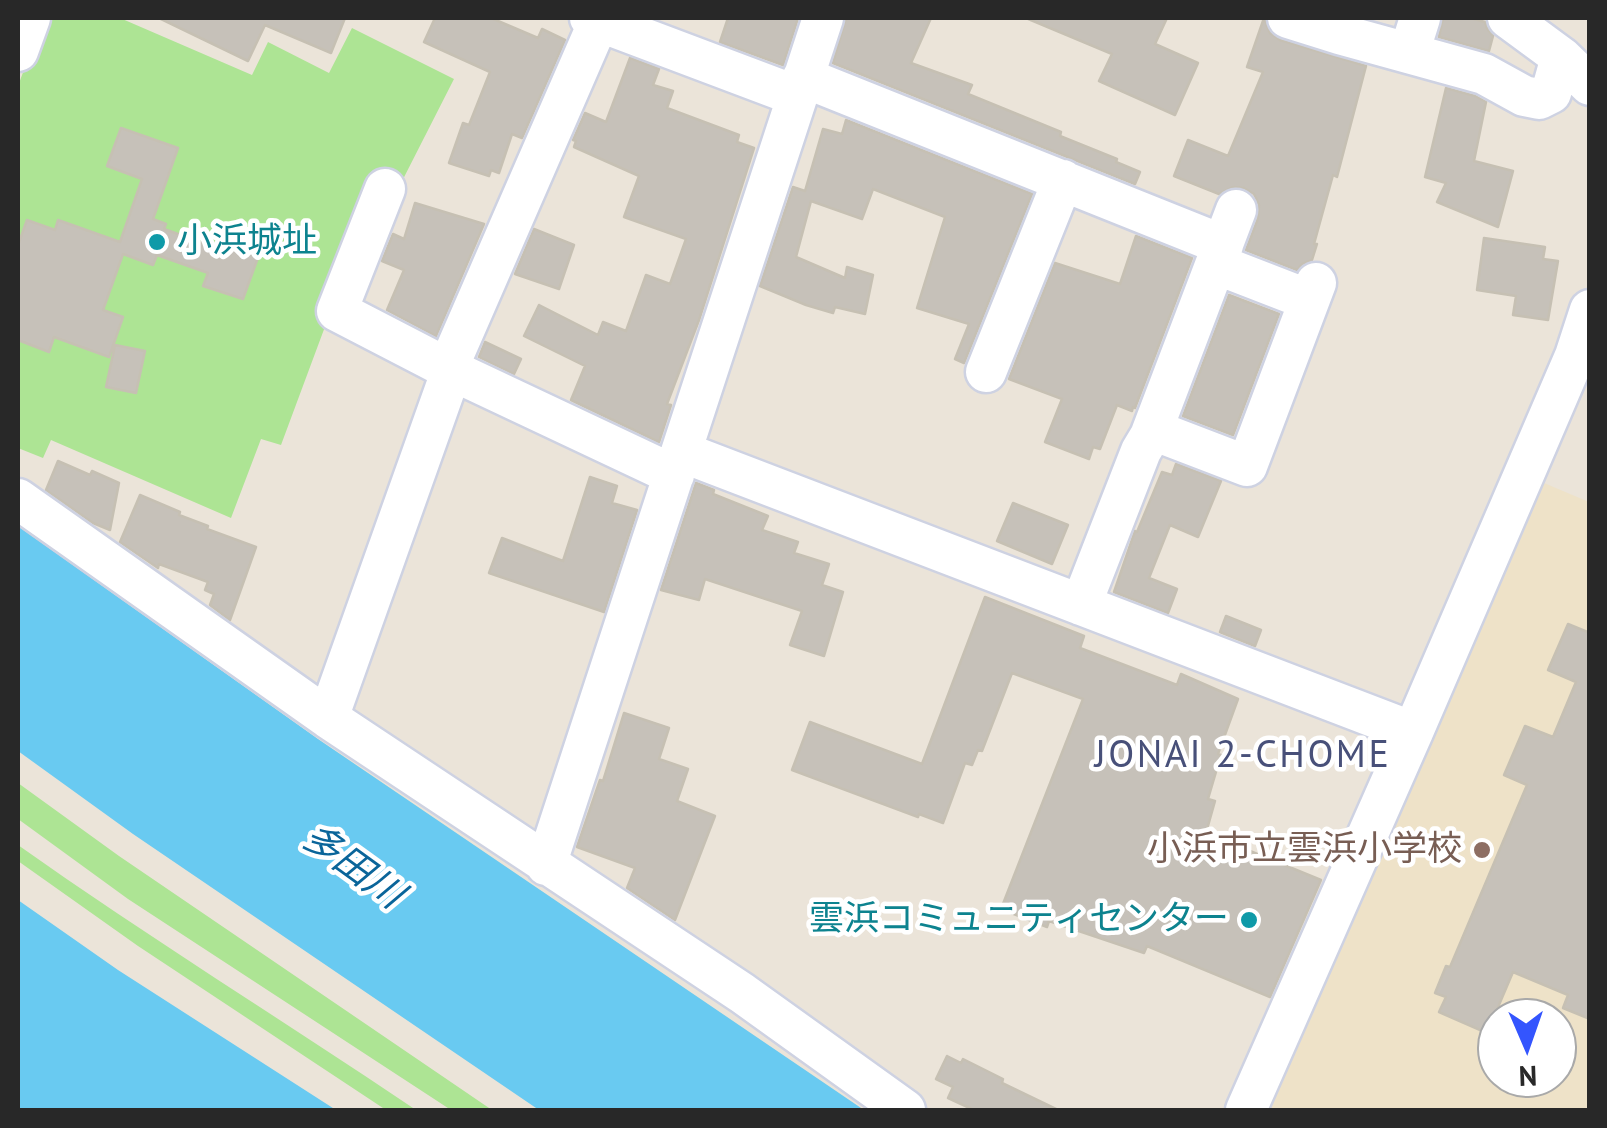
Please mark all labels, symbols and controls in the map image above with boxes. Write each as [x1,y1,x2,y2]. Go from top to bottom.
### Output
place label: 小浜城址 [177,221,317,263]
marker: 小浜城址 [146,231,168,253]
district label: JONAI 2-CHOME [1095,733,1391,779]
water label: 多田川 [292,815,412,919]
place label: 小浜市立雲浜小学校 [1147,829,1462,871]
marker: 小浜市立雲浜小学校 [1471,839,1493,861]
place label: 雲浜コミュニティセンター [809,899,1229,941]
marker: 雲浜コミュニティセンター [1238,909,1260,931]
north arrow [1477,998,1577,1098]
text: N [1518,1058,1538,1095]

